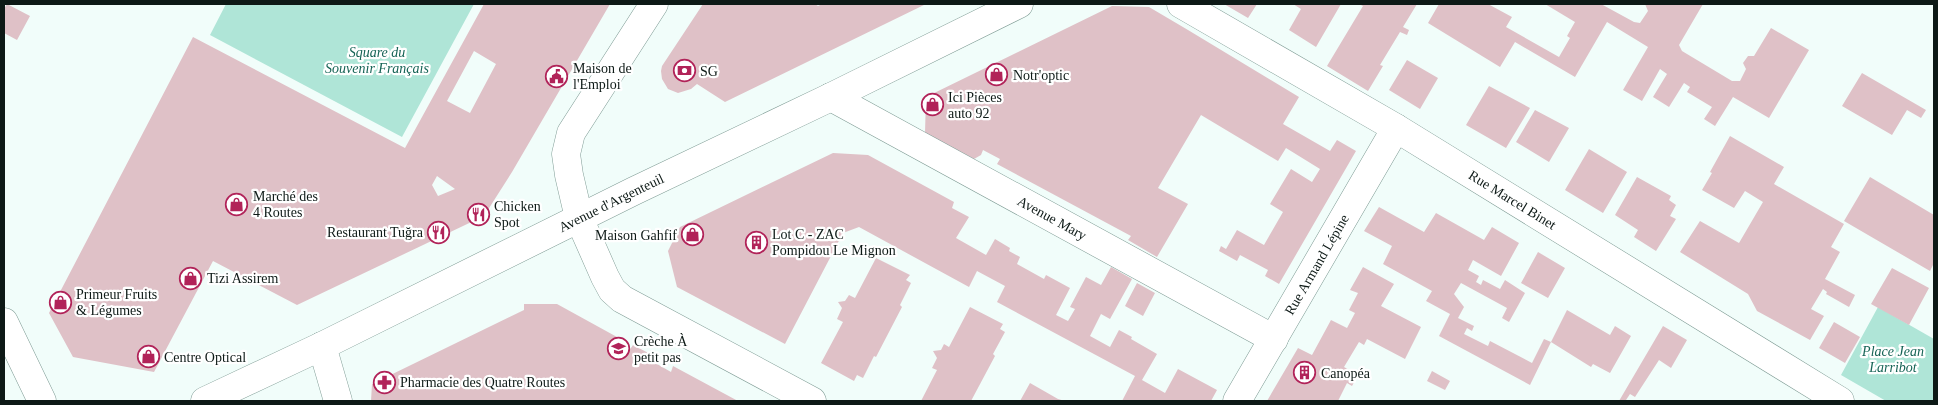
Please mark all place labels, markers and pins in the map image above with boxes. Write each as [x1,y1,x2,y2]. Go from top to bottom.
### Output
bank icon: SG [672,59,696,83]
place label: Maison de l'Emploi [573,61,632,92]
shop icon: Notr'optic [985,63,1009,87]
public building icon: Maison de l'Emploi [545,64,569,88]
place label: SG [700,64,718,79]
place label: Notr'optic [1013,68,1069,83]
place label: Ici Pièces auto 92 [948,90,1002,121]
shop icon: Ici Pièces auto 92 [920,93,944,117]
place label: Marché des 4 Routes [253,189,318,220]
shop icon: Marché des 4 Routes [225,192,249,216]
place label: Chicken Spot [494,199,541,230]
restaurant icon: Chicken Spot [466,202,490,226]
restaurant icon: Restaurant Tuğra [427,220,451,244]
shop icon: Maison Gahfif [681,223,705,247]
place label: Restaurant Tuğra [327,225,424,240]
place label: Lot C - ZAC Pompidou Le Mignon [772,227,896,258]
place label: Maison Gahfif [595,228,677,243]
building icon: Lot C - ZAC Pompidou Le Mignon [744,230,768,254]
shop icon: Tizi Assirem [179,266,203,290]
place label: Tizi Assirem [207,271,279,286]
place label: Primeur Fruits & Légumes [76,287,157,318]
shop icon: Primeur Fruits & Légumes [48,290,72,314]
place label: Crèche À petit pas [634,333,688,365]
school or university icon: Crèche À petit pas [606,337,630,361]
shop icon: Centre Optical [136,345,160,369]
place label: Centre Optical [164,350,246,365]
building icon: Canopéa [1293,361,1317,385]
place label: Canopéa [1321,366,1371,381]
pharmacy icon: Pharmacie des Quatre Routes [372,370,396,394]
place label: Pharmacie des Quatre Routes [400,375,565,390]

